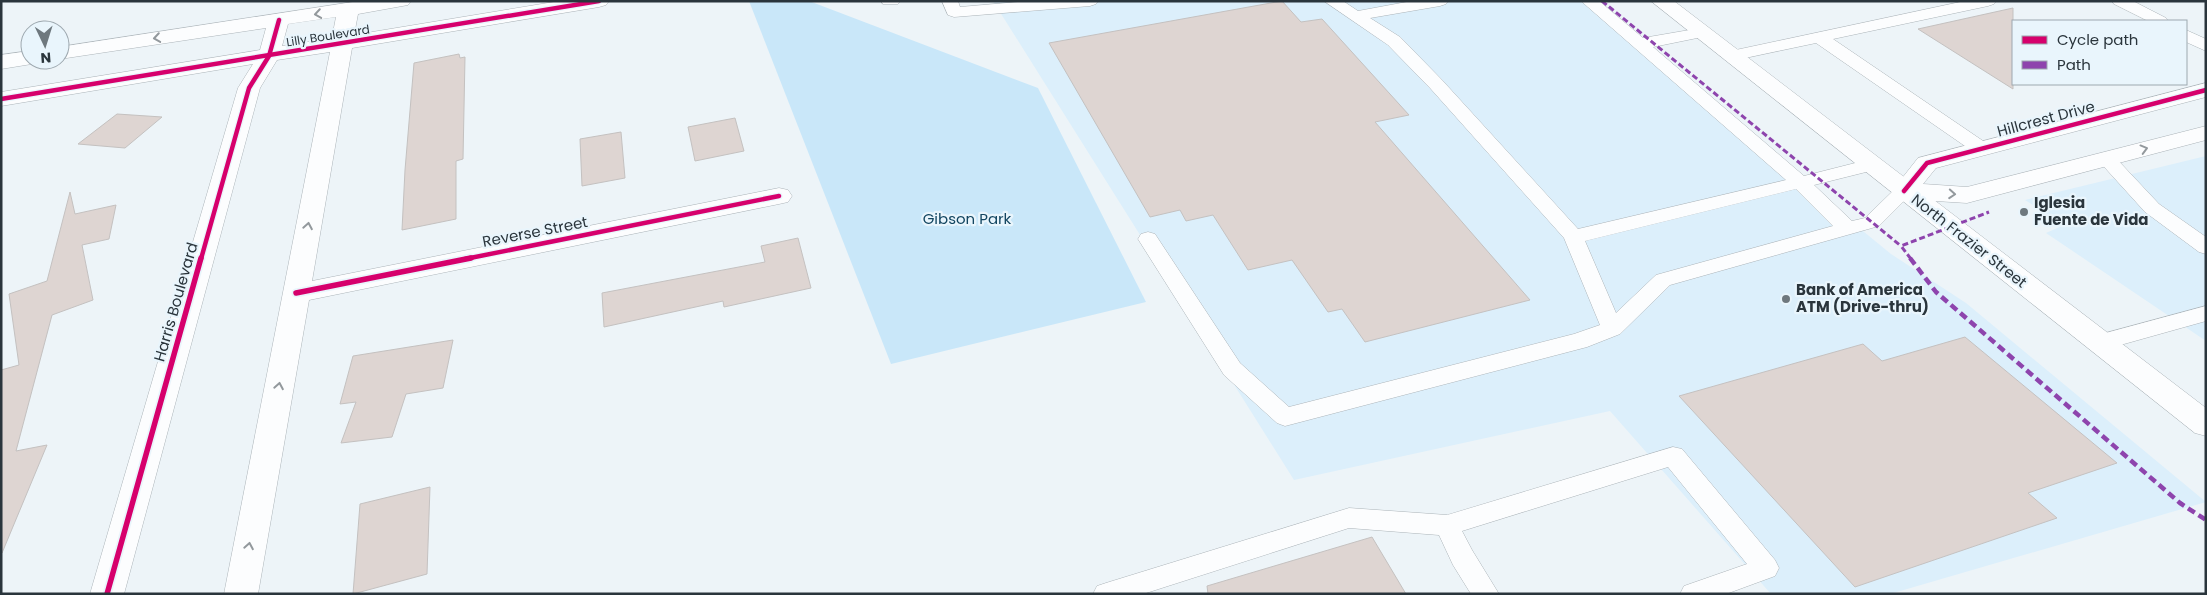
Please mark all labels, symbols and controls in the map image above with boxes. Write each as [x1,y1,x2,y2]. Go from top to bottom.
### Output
one-way arrow [314,9,322,19]
north arrow [20,20,70,70]
street label: Lilly Boulevard [285,20,371,51]
legend [2012,20,2187,85]
text: Cycle path [2057,29,2138,50]
one-way arrow [153,33,162,43]
text: N [40,48,52,68]
text: Path [2057,54,2091,75]
street label: Hillcrest Drive [1995,95,2097,142]
one-way arrow [2139,144,2148,155]
one-way arrow [1948,188,1956,199]
street label: North Frazier Street [1907,189,2031,292]
place label: Iglesia Fuente de Vida [2034,192,2149,230]
marker: Iglesia Fuente de Vida [2018,206,2030,218]
park label: Gibson Park [923,208,1012,229]
street label: Reverse Street [480,211,589,252]
one-way arrow [303,222,313,231]
street label: Harris Boulevard [148,240,203,364]
place label: Bank of America ATM (Drive-thru) [1796,279,1929,317]
marker: Bank of America ATM (Drive-thru) [1780,293,1792,305]
one-way arrow [273,382,283,390]
one-way arrow [244,541,254,550]

